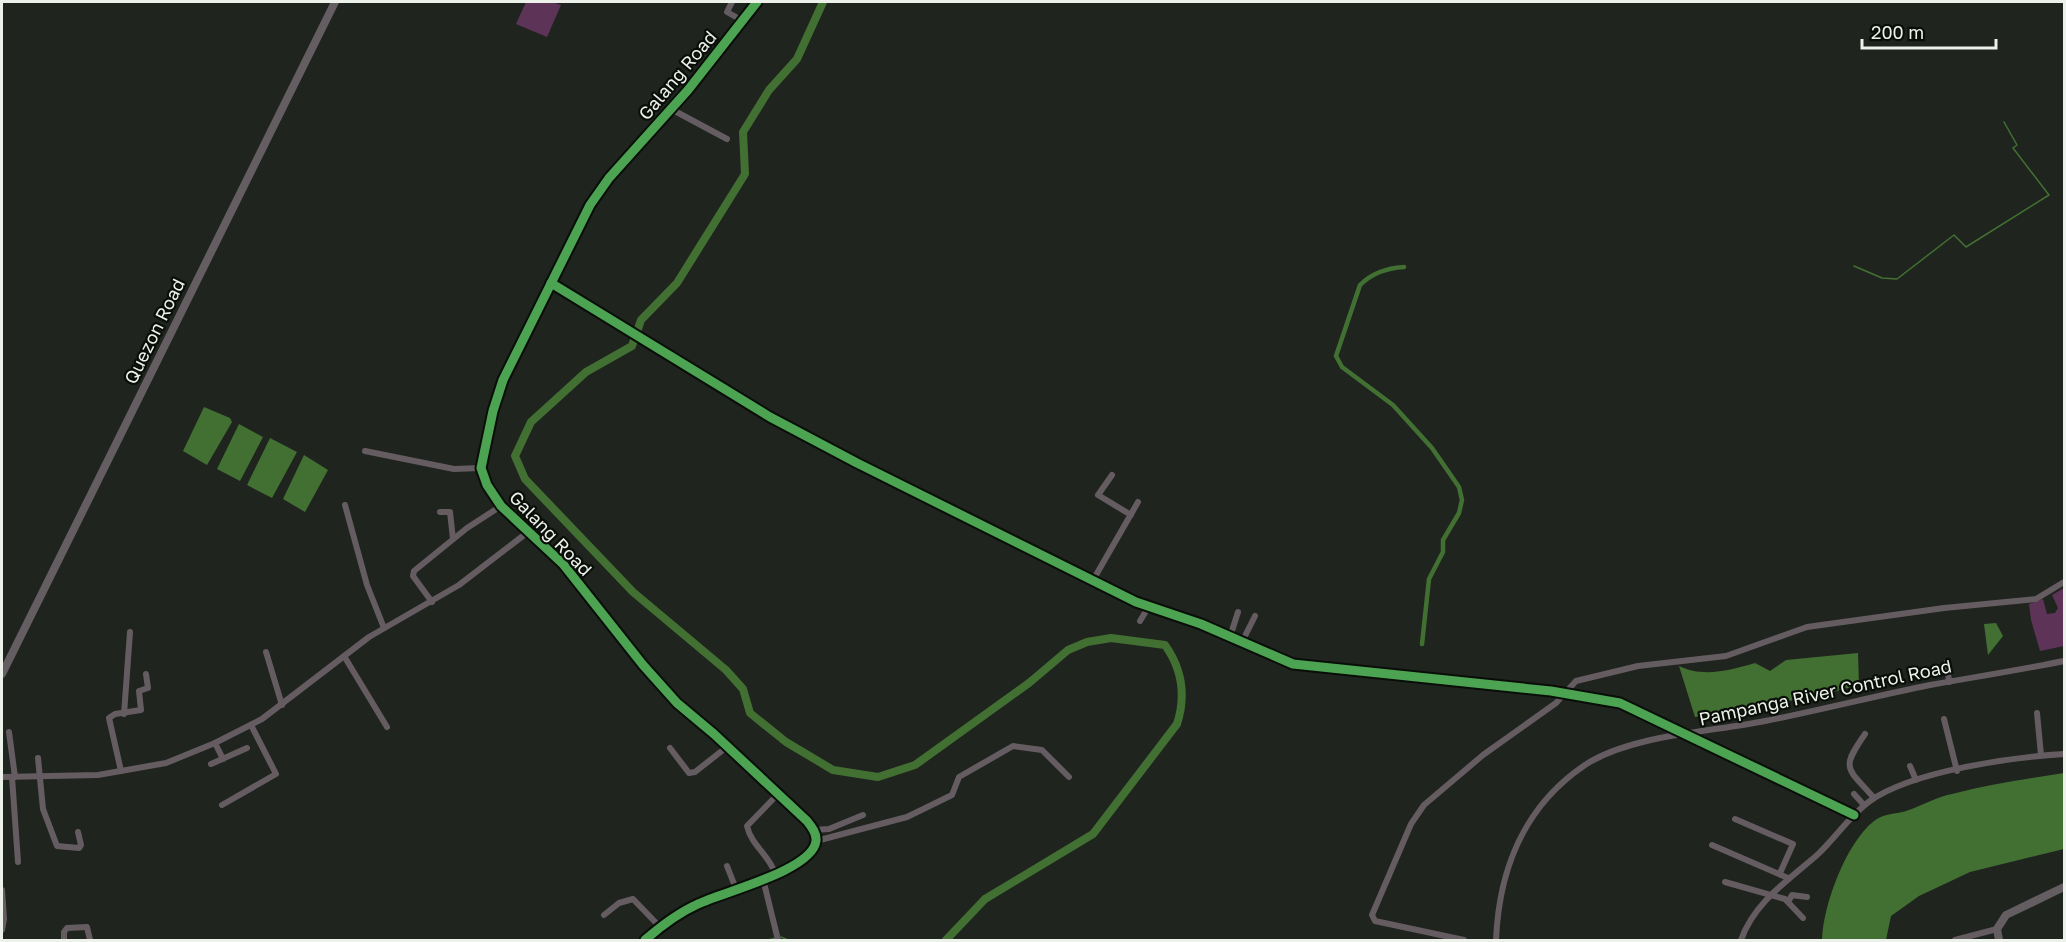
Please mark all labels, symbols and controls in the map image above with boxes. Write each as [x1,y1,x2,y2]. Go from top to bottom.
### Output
scale bar [1862,12,1996,50]
text: 200 m [1871,21,1924,43]
street label: Galang Road [633,26,721,124]
street label: Quezon Road [119,275,189,387]
street label: Galang Road [505,486,597,580]
street label: Pampanga River Control Road [1697,654,1953,730]

